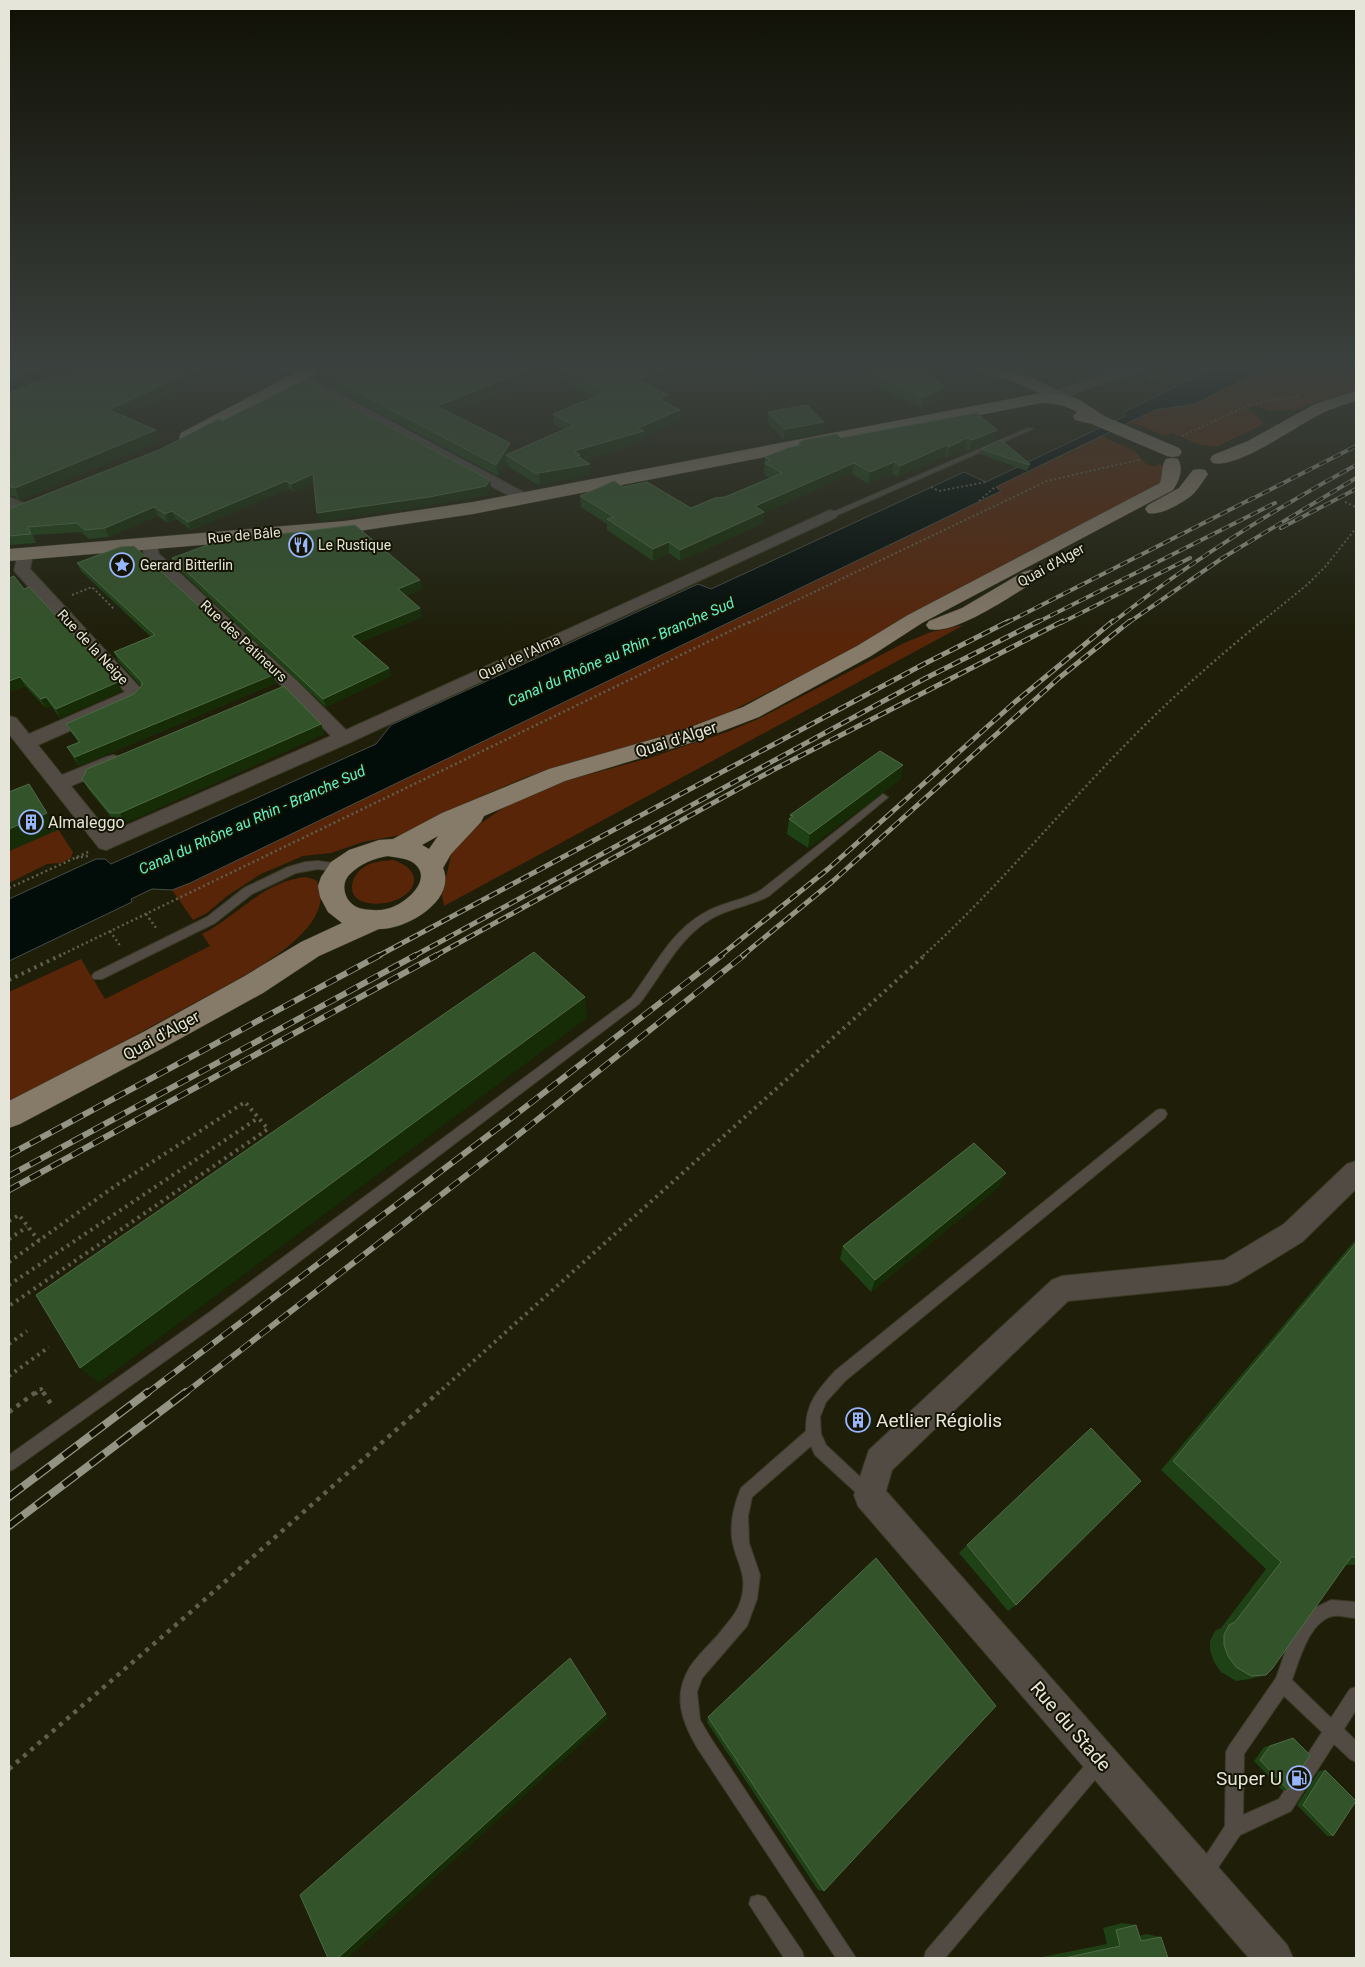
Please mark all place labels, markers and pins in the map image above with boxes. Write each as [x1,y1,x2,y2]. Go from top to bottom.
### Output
restaurant icon: Le Rustique [288,532,314,558]
place label: Le Rustique [318,537,391,553]
place icon: Gerard Bitterlin [109,552,135,578]
place label: Gerard Bitterlin [140,557,233,573]
building icon: Almaleggo [18,809,44,835]
place label: Almaleggo [48,813,125,832]
building icon: Aetlier Régiolis [845,1407,871,1433]
place label: Aetlier Régiolis [876,1409,1002,1432]
fuel station icon: Super U [1286,1765,1312,1791]
place label: Super U [1216,1767,1282,1790]

